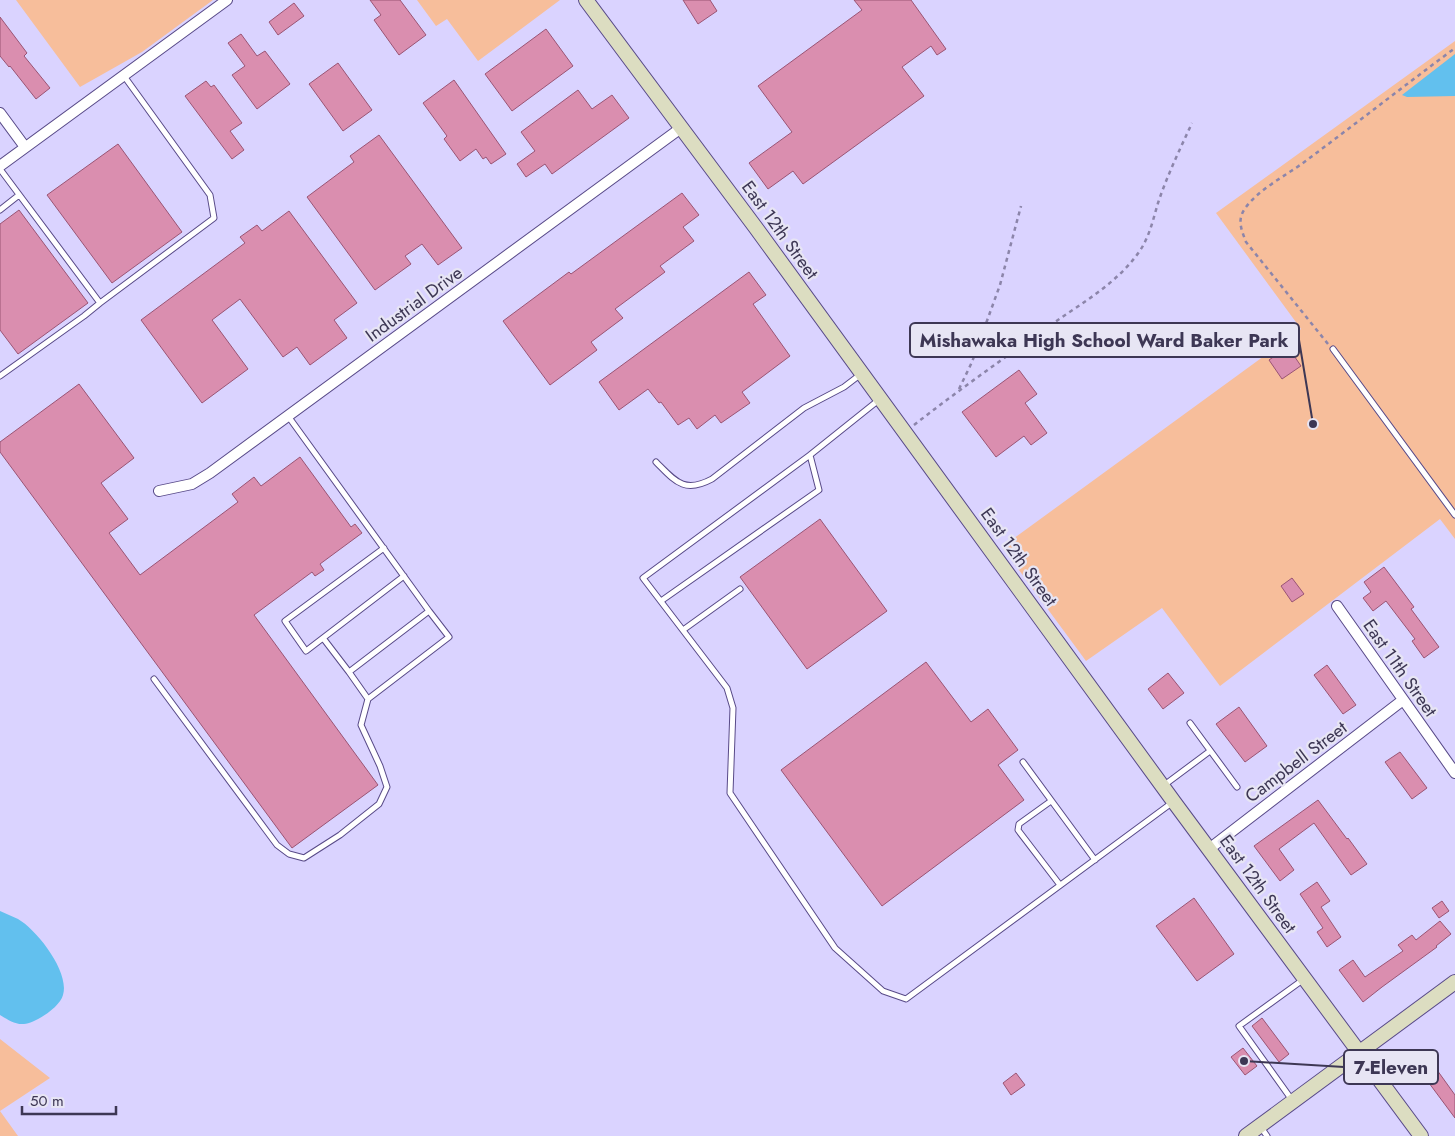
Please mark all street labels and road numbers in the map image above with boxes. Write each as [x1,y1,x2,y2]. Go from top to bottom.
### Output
street label: East 12th Street [735,175,825,285]
street label: Industrial Drive [360,260,468,348]
street label: East 12th Street [974,502,1064,612]
street label: East 11th Street [1357,614,1444,723]
street label: Campbell Street [1240,715,1353,809]
street label: East 12th Street [1213,829,1303,939]

